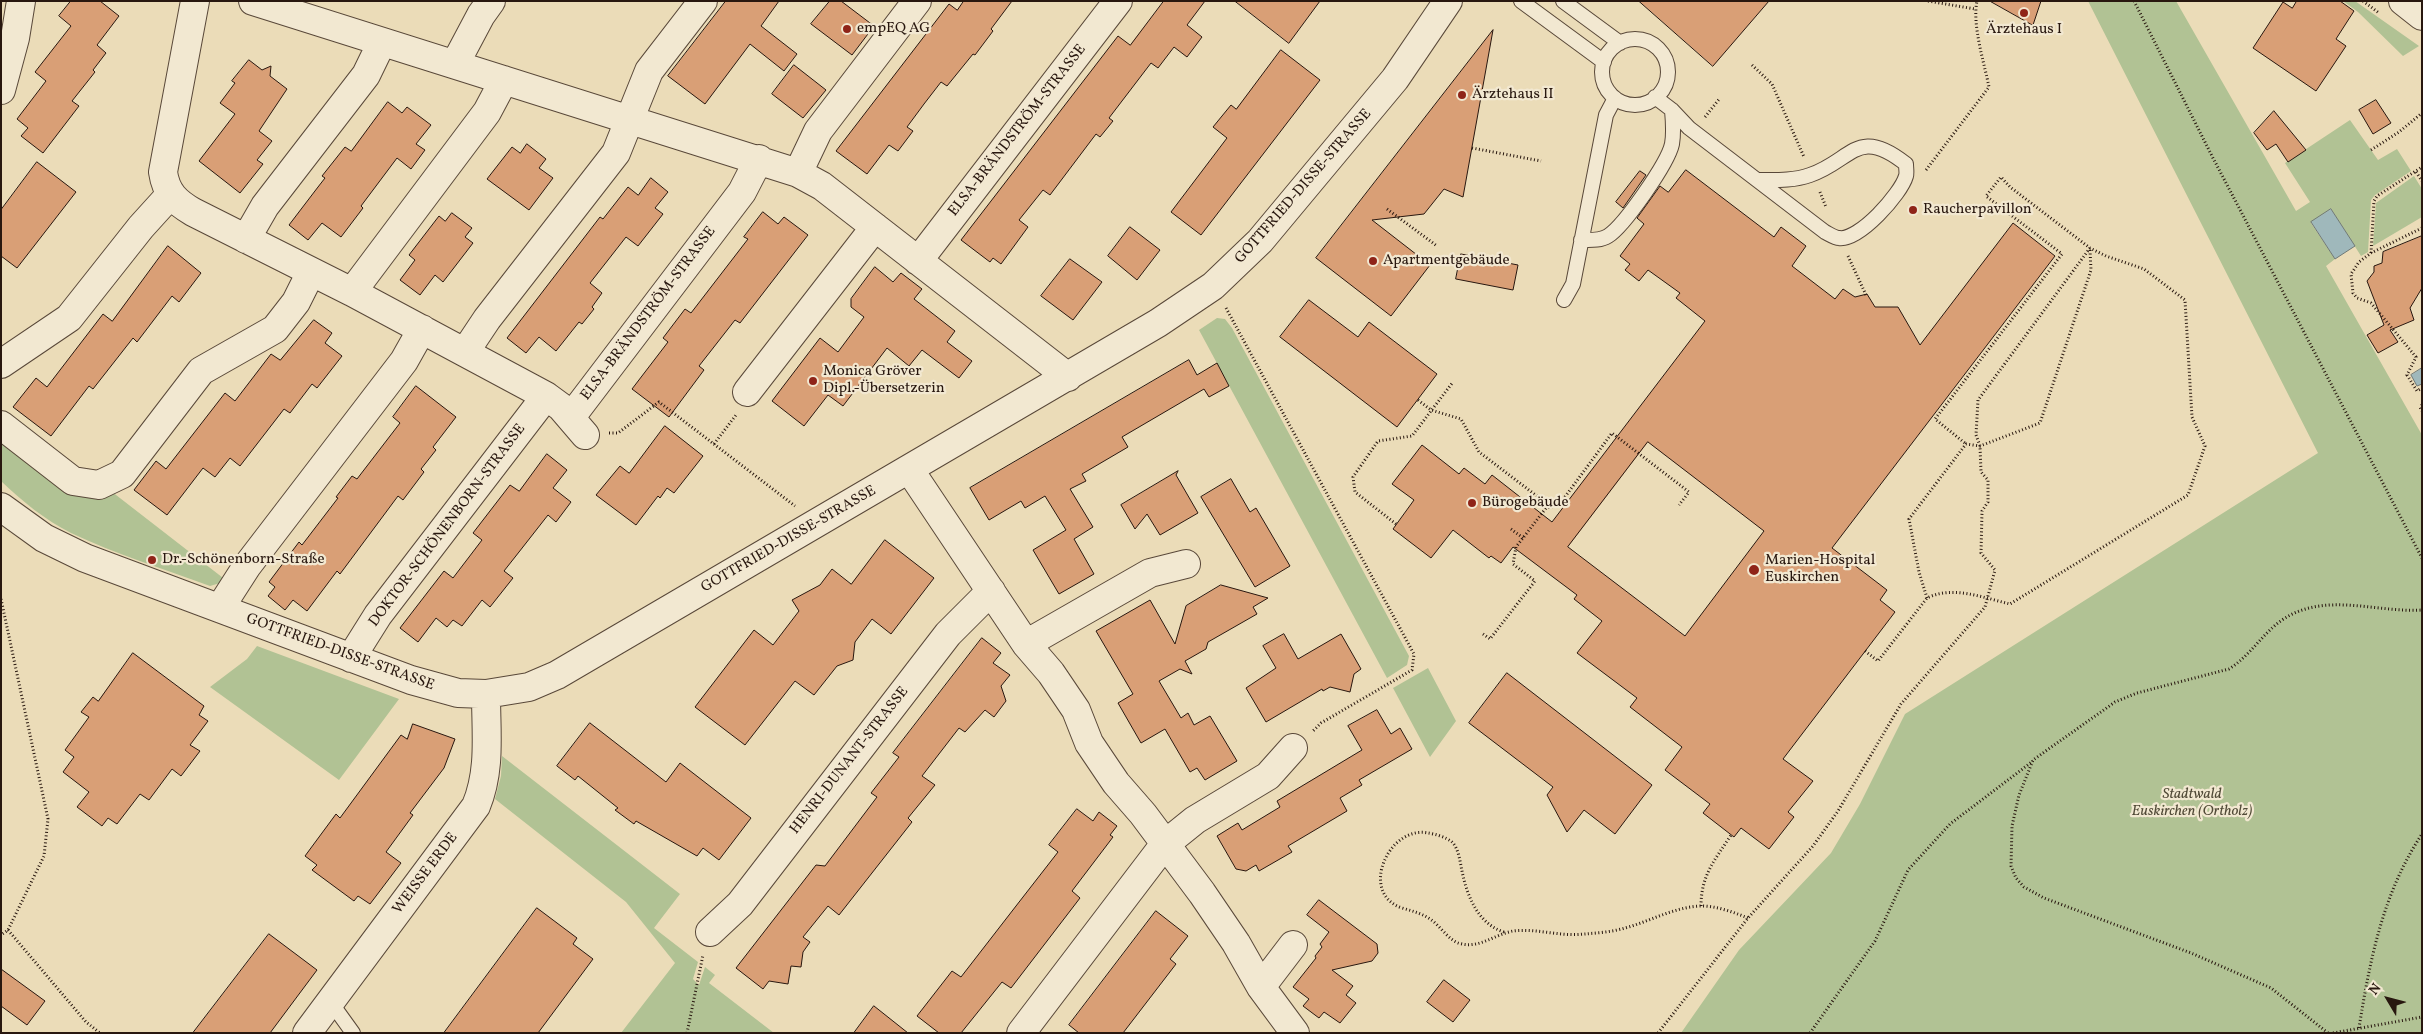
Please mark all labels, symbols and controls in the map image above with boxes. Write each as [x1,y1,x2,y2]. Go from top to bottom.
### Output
marker: Ärztehaus I [2018,7,2030,19]
place label: empEQ AG [857,20,930,38]
place label: Ärztehaus I [1986,21,2062,39]
marker: empEQ AG [841,23,853,35]
street label: ELSA-BRÄNDSTRÖM-STRASSE [945,41,1091,221]
place label: Ärztehaus II [1472,86,1553,104]
marker: Ärztehaus II [1456,89,1468,101]
street label: GOTTFRIED-DISSE-STRASSE [1232,106,1376,268]
place label: Raucherpavillon [1923,201,2032,219]
marker: Raucherpavillon [1907,204,1919,216]
street label: ELSA-BRÄNDSTRÖM-STRASSE [578,223,720,405]
place label: Apartmentgebäude [1383,252,1510,270]
marker: Apartmentgebäude [1367,255,1379,267]
place label: Monica Gröver Dipl.-Übersetzerin [823,363,945,398]
marker: Monica Gröver Dipl.-Übersetzerin [807,375,819,387]
street label: DOKTOR-SCHÖNENBORN-STRASSE [366,421,530,631]
street label: GOTTFRIED-DISSE-STRASSE [698,482,880,598]
place label: Bürogebäude [1482,494,1569,512]
marker: Bürogebäude [1466,497,1478,509]
place label: Dr.-Schönenborn-Straße [162,551,325,569]
place label: Marien-Hospital Euskirchen [1765,552,1875,587]
marker: Dr.-Schönenborn-Straße [146,554,158,566]
marker: Marien-Hospital Euskirchen [1747,563,1761,577]
street label: GOTTFRIED-DISSE-STRASSE [243,611,437,695]
street label: HENRI-DUNANT-STRASSE [787,684,913,838]
park label: Stadtwald Euskirchen (Ortholz) [2132,786,2252,821]
street label: WEISSE ERDE [390,830,462,918]
north arrow [2363,974,2413,1024]
text: N [2365,980,2386,999]

